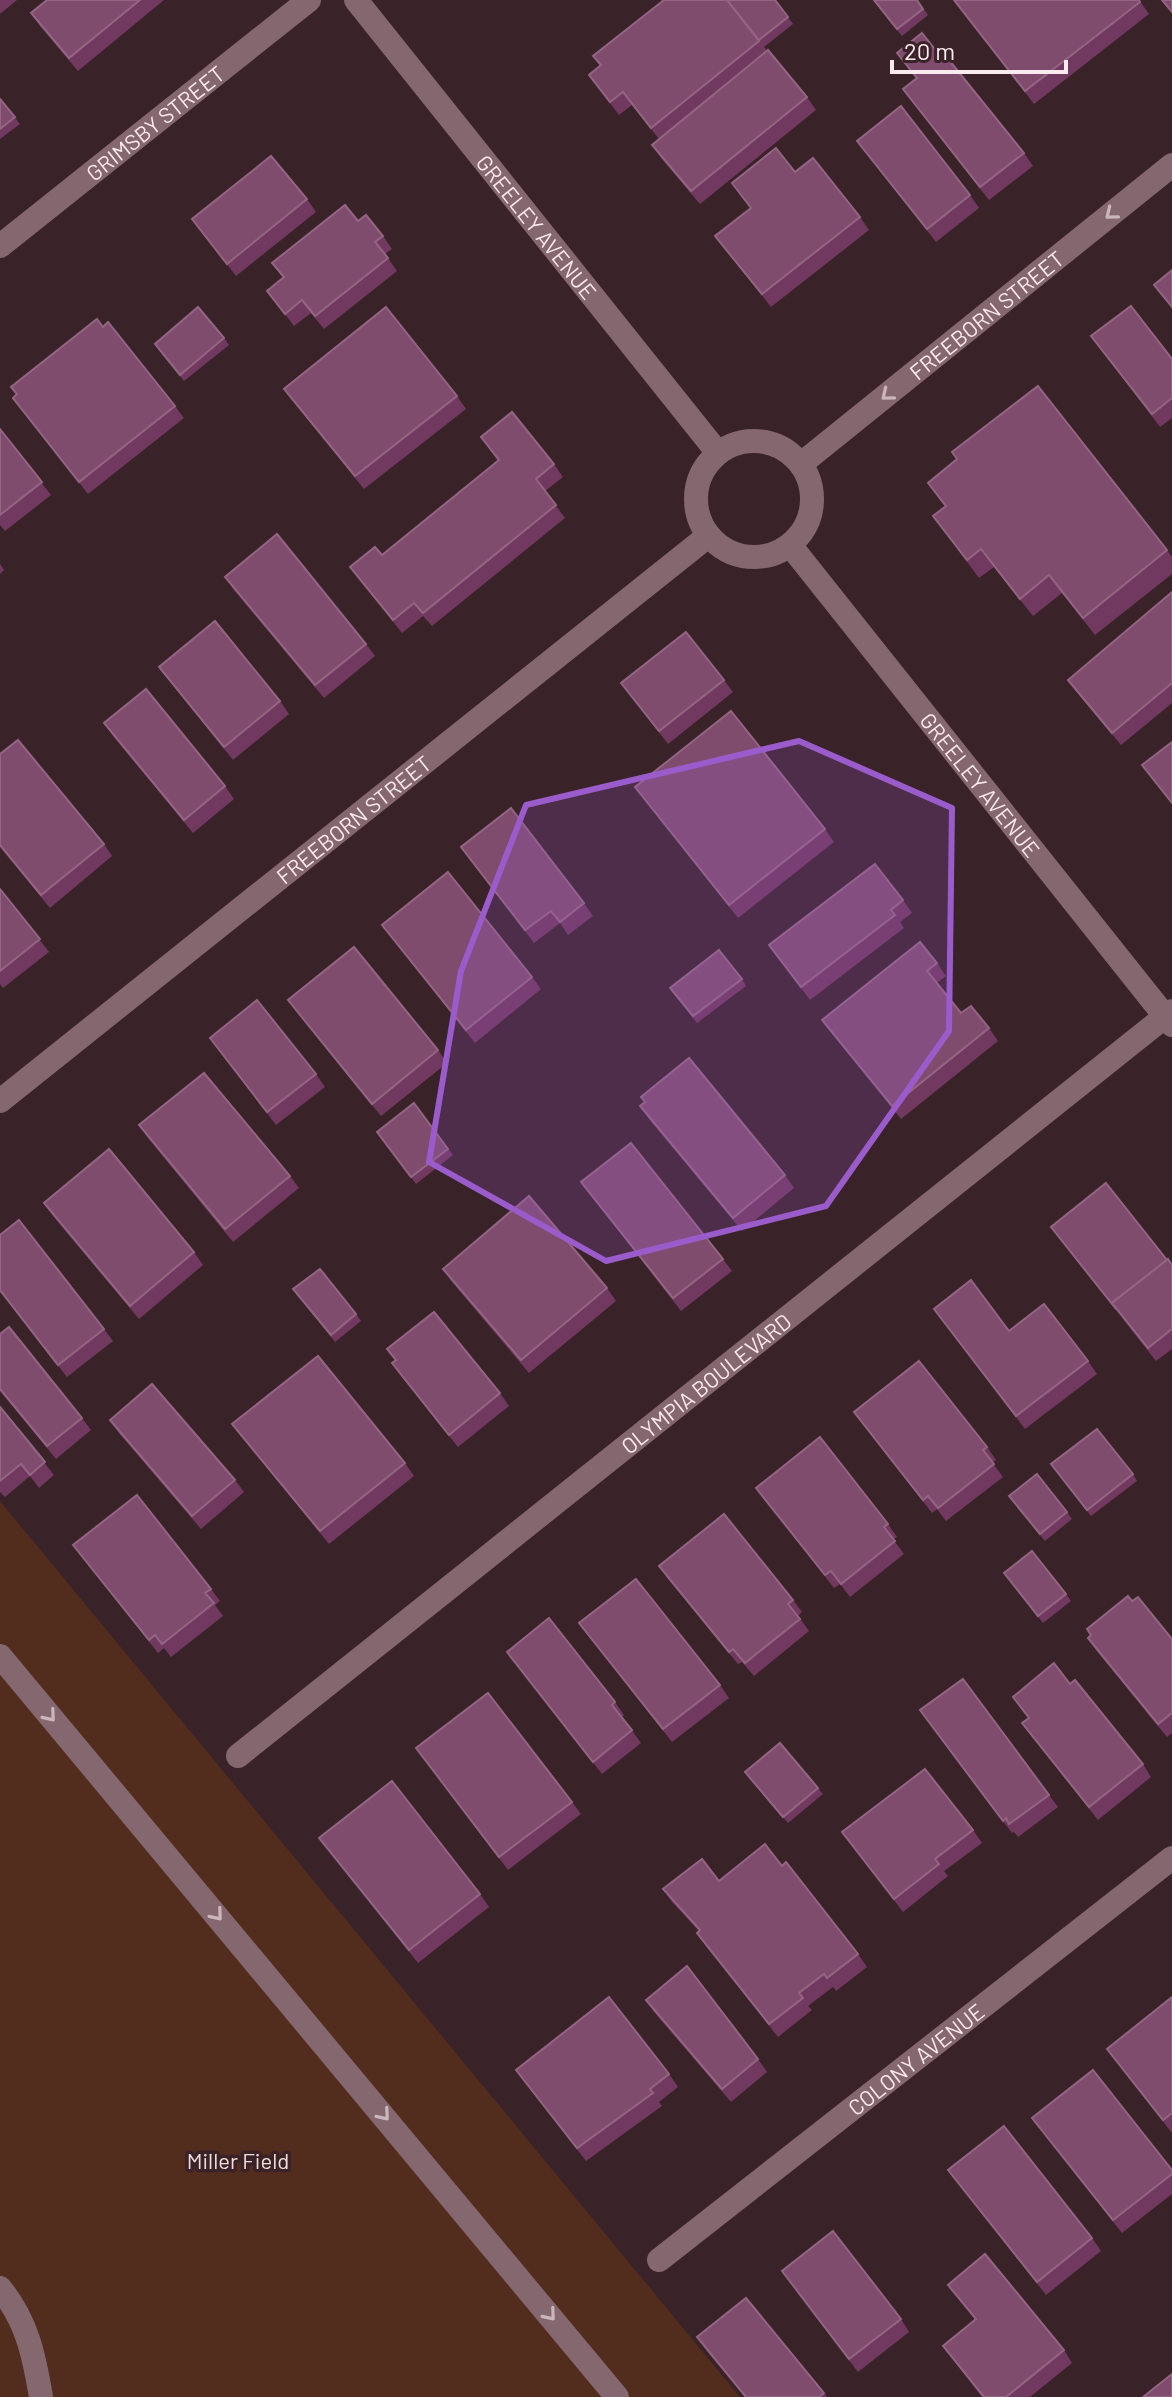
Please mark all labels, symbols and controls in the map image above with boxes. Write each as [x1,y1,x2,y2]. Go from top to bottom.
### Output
scale bar [892,24,1066,74]
text: 20 m [904,36,955,65]
street label: GRIMSBY STREET [81,60,229,186]
street label: GREELEY AVENUE [472,149,602,304]
one-way arrow [1106,204,1120,219]
street label: FREEBORN STREET [904,245,1069,384]
one-way arrow [882,385,896,400]
street label: GREELEY AVENUE [915,707,1046,862]
street label: FREEBORN STREET [271,750,436,889]
street label: OLYMPIA BOULEVARD [615,1308,796,1459]
one-way arrow [40,1707,55,1722]
one-way arrow [207,1906,222,1921]
street label: COLONY AVENUE [842,1998,989,2120]
one-way arrow [374,2106,389,2120]
park label: Miller Field [187,2147,289,2173]
one-way arrow [540,2306,555,2320]

